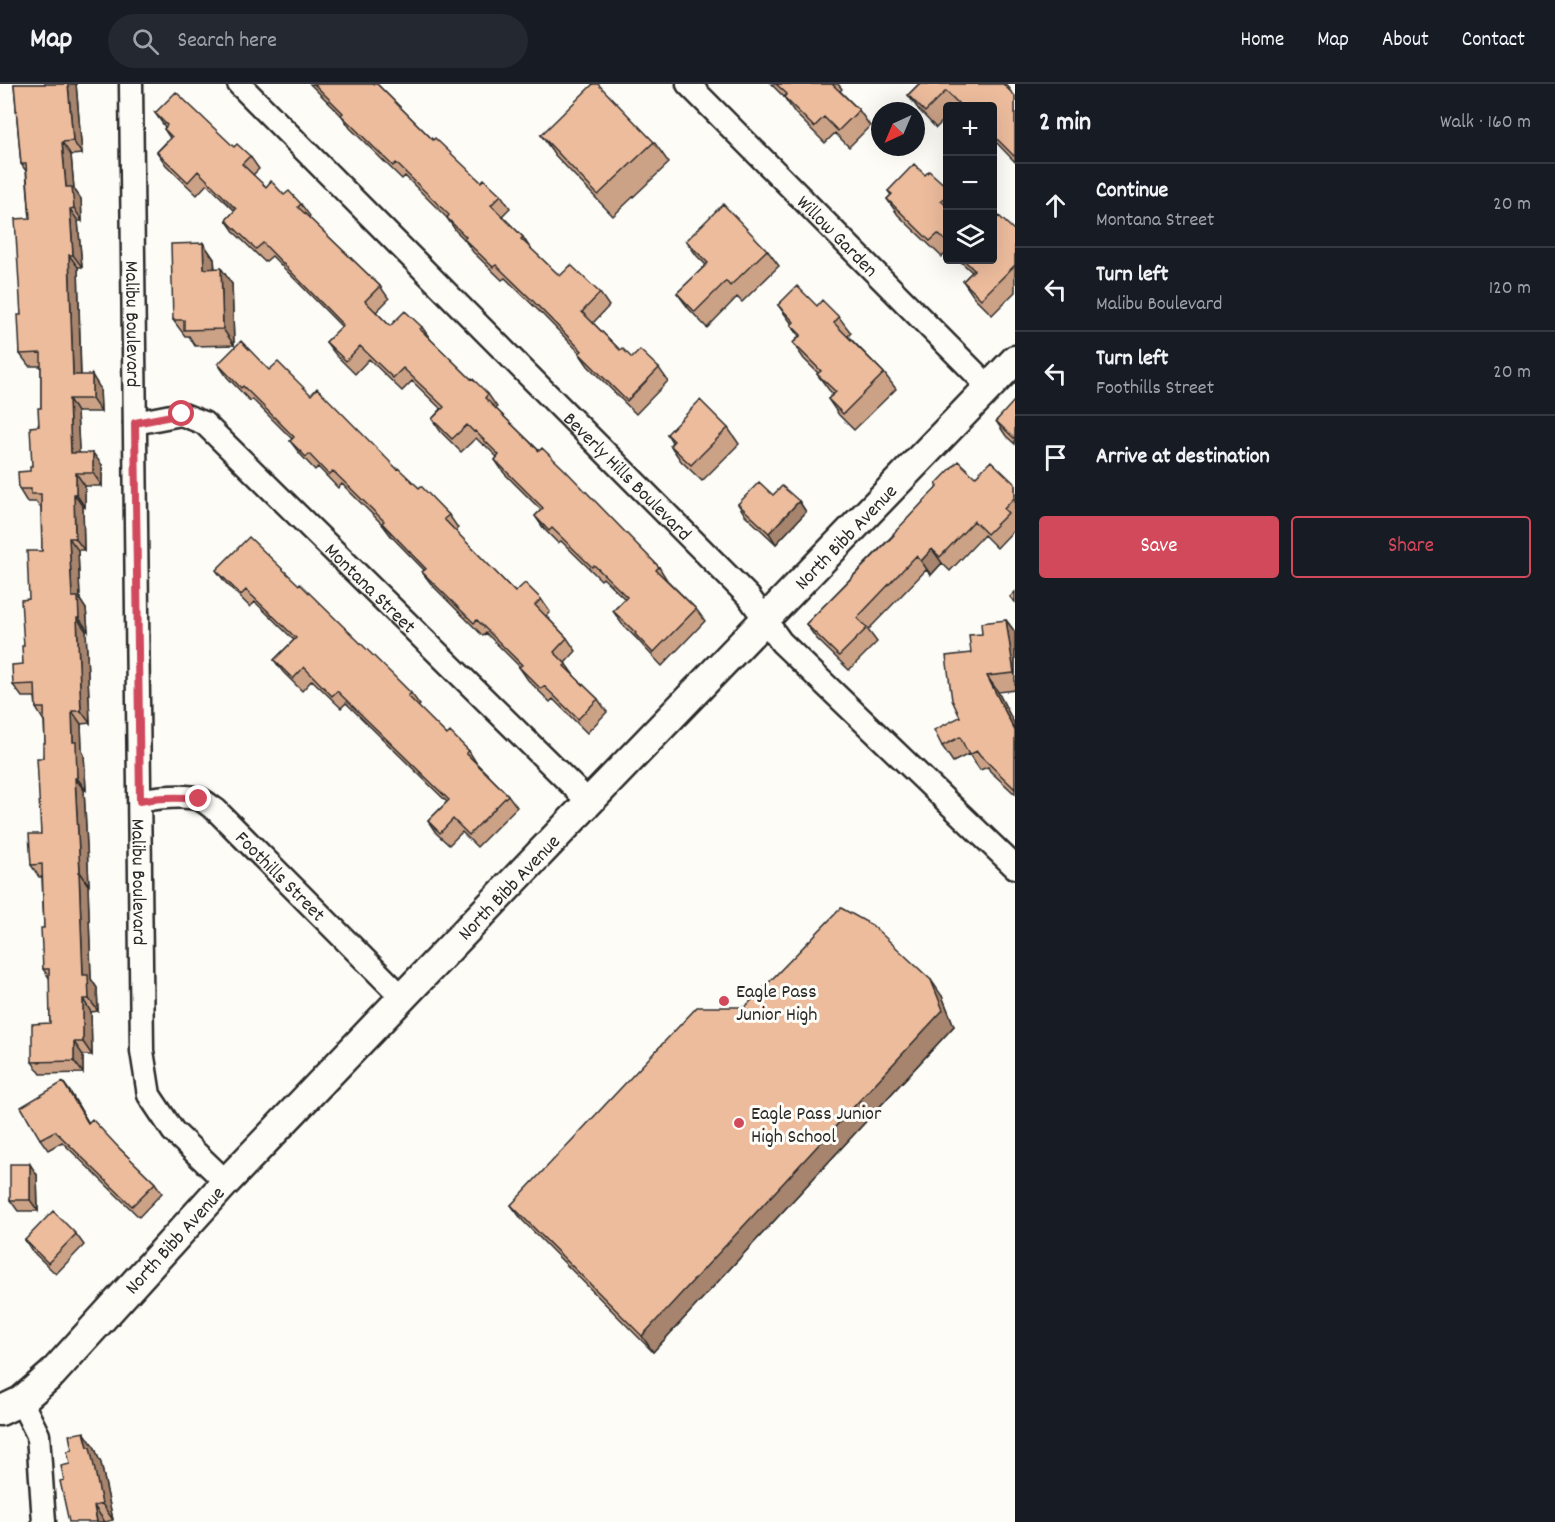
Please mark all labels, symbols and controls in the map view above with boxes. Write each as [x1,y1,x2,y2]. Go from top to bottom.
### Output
search box [108,14,528,68]
text: Map [30,21,72,61]
icon: search [129,25,162,58]
text: Search here [177,26,277,57]
text: Home [1240,26,1284,56]
text: Map [1317,26,1349,56]
text: About [1382,26,1429,56]
text: Contact [1462,26,1525,56]
north arrow [871,102,925,156]
map controls [943,102,997,264]
button: + [943,102,997,156]
text: 2 min [1039,105,1091,142]
text: Walk · 160 m [1440,109,1531,137]
button: − [943,156,997,210]
text: Continue [1096,176,1168,207]
icon: ahead [1039,189,1072,222]
street label: Willow Garden [789,190,883,284]
text: 20 m [1493,191,1531,219]
text: Montana Street [1096,207,1214,235]
button: layers [943,210,997,264]
text: Turn left [1096,260,1168,291]
street label: Malibu Boulevard [116,261,145,387]
icon: left [1039,273,1072,306]
text: 120 m [1489,275,1531,303]
text: Malibu Boulevard [1096,291,1222,319]
text: Turn left [1096,344,1168,375]
icon: left [1039,357,1072,390]
text: 20 m [1493,359,1531,387]
text: Foothills Street [1096,375,1214,403]
route start [168,400,194,426]
street label: Beverly Hills Boulevard [556,407,697,548]
icon: arrive [1039,441,1072,474]
text: Arrive at destination [1096,442,1270,473]
street label: North Bibb Avenue [790,479,905,598]
button: Save [1039,516,1279,578]
button: Share [1291,516,1531,578]
street label: Montana Street [317,538,421,641]
route end [185,785,211,811]
street label: Malibu Boulevard [122,819,152,945]
street label: Foothills Street [227,826,331,929]
street label: North Bibb Avenue [453,829,568,948]
place label: Eagle Pass Junior High [736,979,818,1030]
marker: Eagle Pass Junior High [717,994,731,1008]
place label: Eagle Pass Junior High School [751,1101,882,1152]
marker: Eagle Pass Junior High School [732,1116,746,1130]
street label: North Bibb Avenue [120,1181,233,1302]

